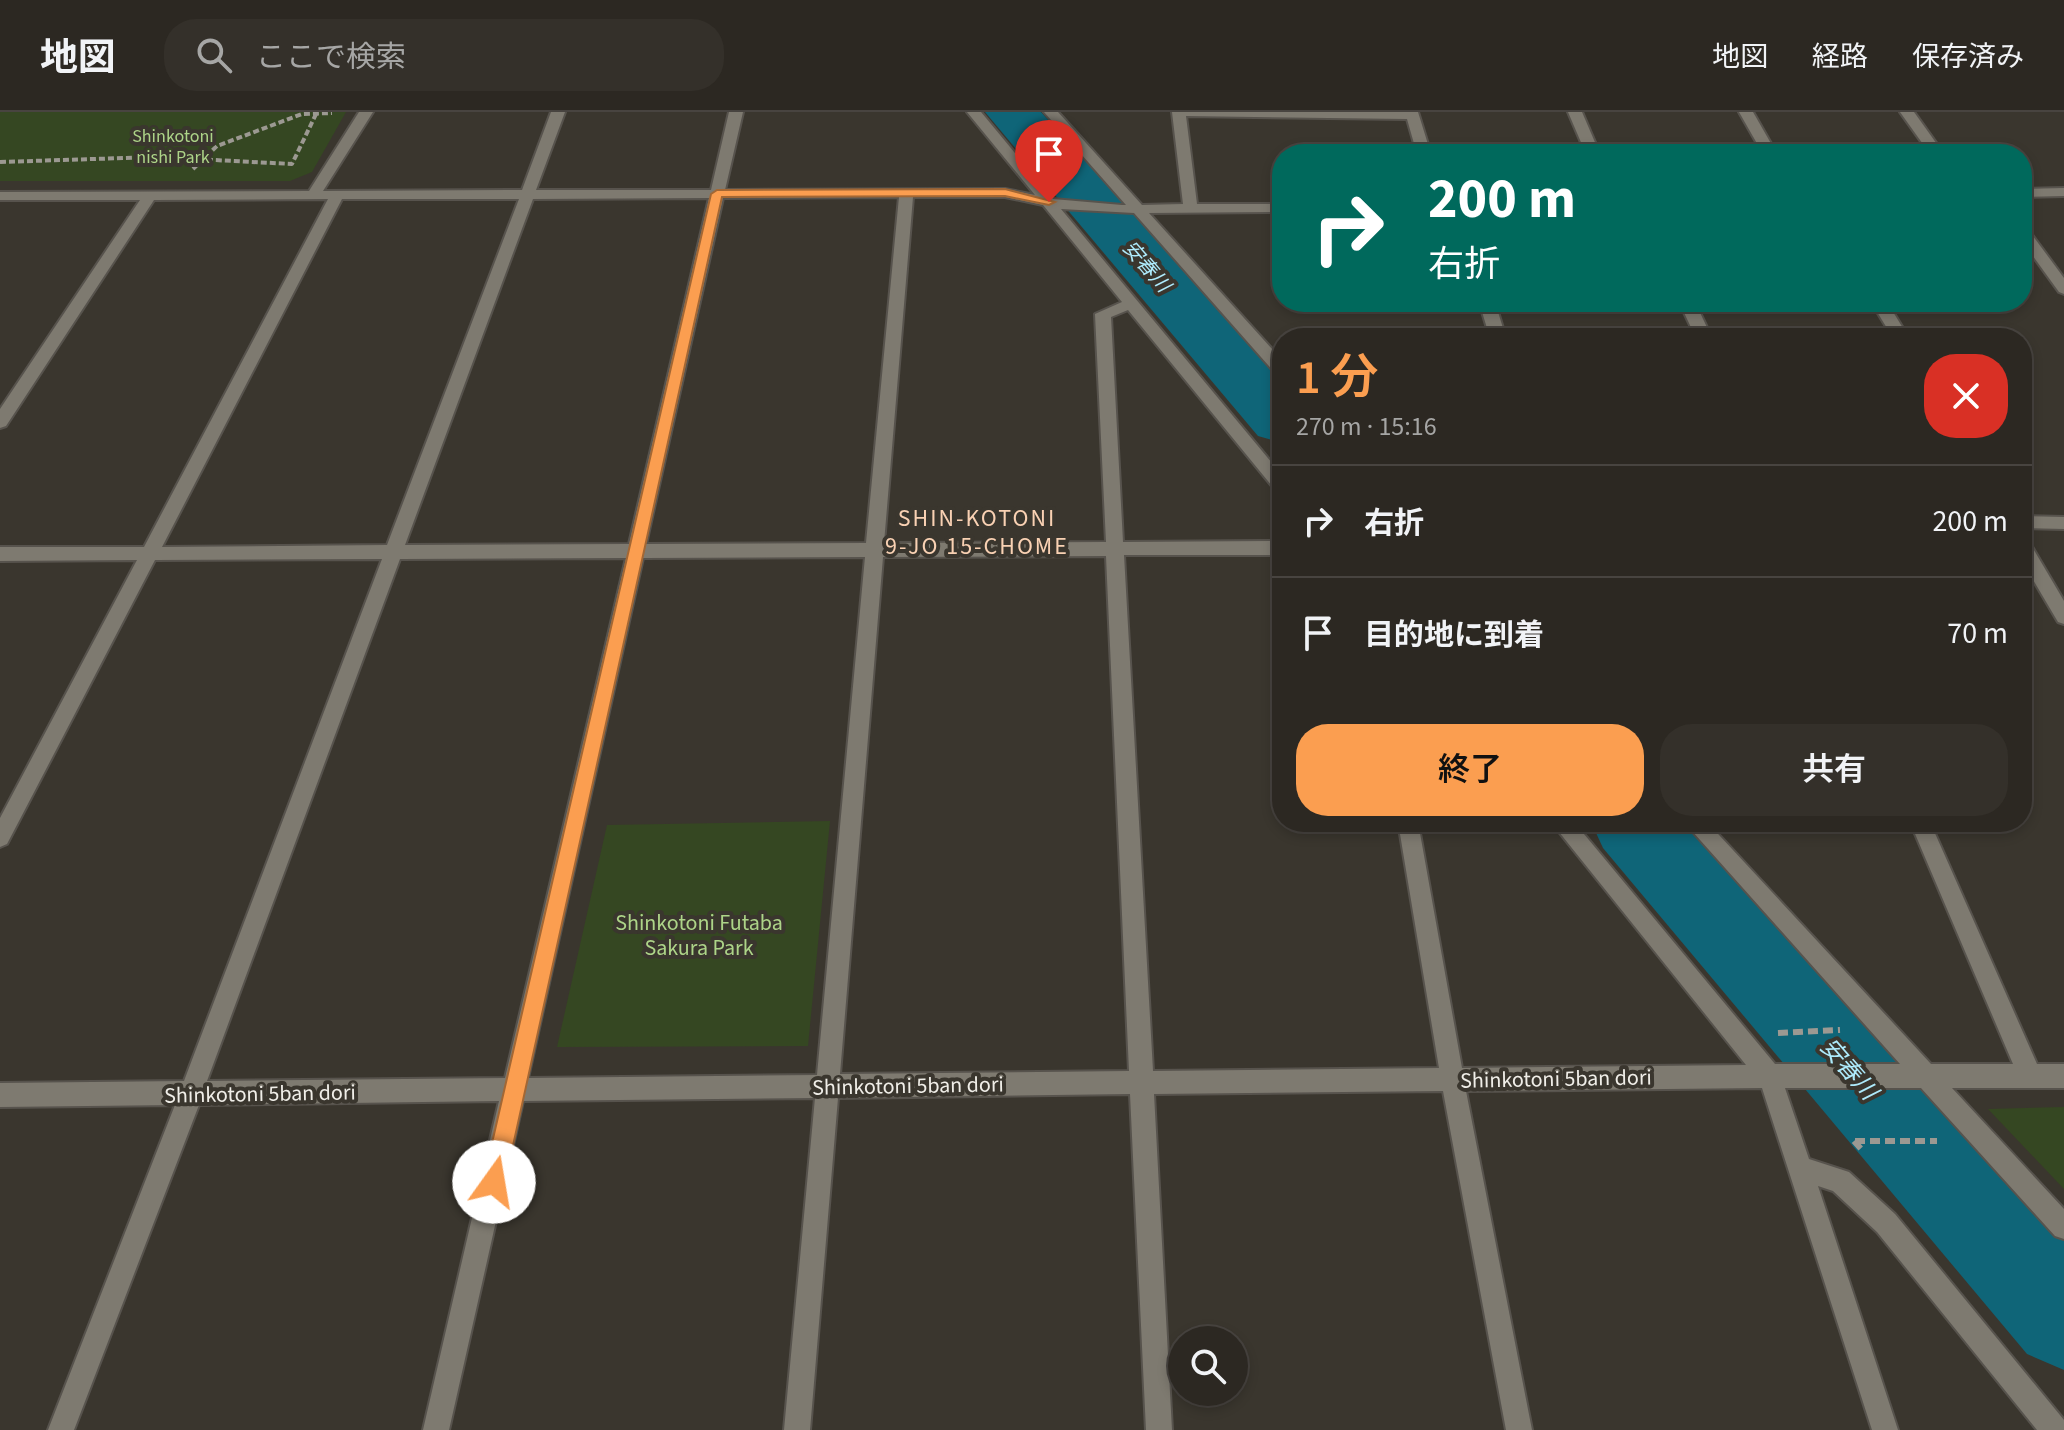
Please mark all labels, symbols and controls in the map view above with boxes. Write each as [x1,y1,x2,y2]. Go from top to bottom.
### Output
search box [164,19,724,91]
text: 地図 [40,31,116,85]
icon: search [192,33,236,77]
text: ここで検索 [256,36,406,79]
text: 地図 [1712,37,1768,77]
text: 経路 [1812,37,1868,77]
text: 保存済み [1912,37,2024,77]
pin [1015,120,1083,202]
park label: Shinkotoni nishi Park [132,124,214,170]
icon: arrive [1027,132,1071,176]
text: 200 m [1428,160,1576,239]
icon: right [1296,176,1400,280]
water label: 安春川 [1116,235,1178,300]
text: 右折 [1428,239,1500,290]
text: 1 分 [1296,344,1378,412]
button: close [1924,354,2008,438]
text: 270 m · 15:16 [1296,408,1437,445]
icon: right [1296,499,1340,543]
text: 200 m [1932,500,2008,543]
district label: SHIN-KOTONI 9-JO 15-CHOME [885,501,1069,564]
text: 右折 [1364,502,1424,545]
icon: arrive [1296,611,1340,655]
text: 70 m [1947,612,2008,655]
text: 目的地に到着 [1364,614,1544,657]
button: 終了 [1296,724,1644,816]
button: 共有 [1660,724,2008,816]
park label: Shinkotoni Futaba Sakura Park [615,907,783,964]
water label: 安春川 [1812,1031,1887,1110]
street label: Shinkotoni 5ban dori [1460,1061,1652,1097]
street label: Shinkotoni 5ban dori [812,1068,1004,1104]
street label: Shinkotoni 5ban dori [164,1076,356,1112]
position arrow [452,1140,536,1224]
map controls [1168,1326,1248,1406]
button: search [1168,1326,1248,1406]

